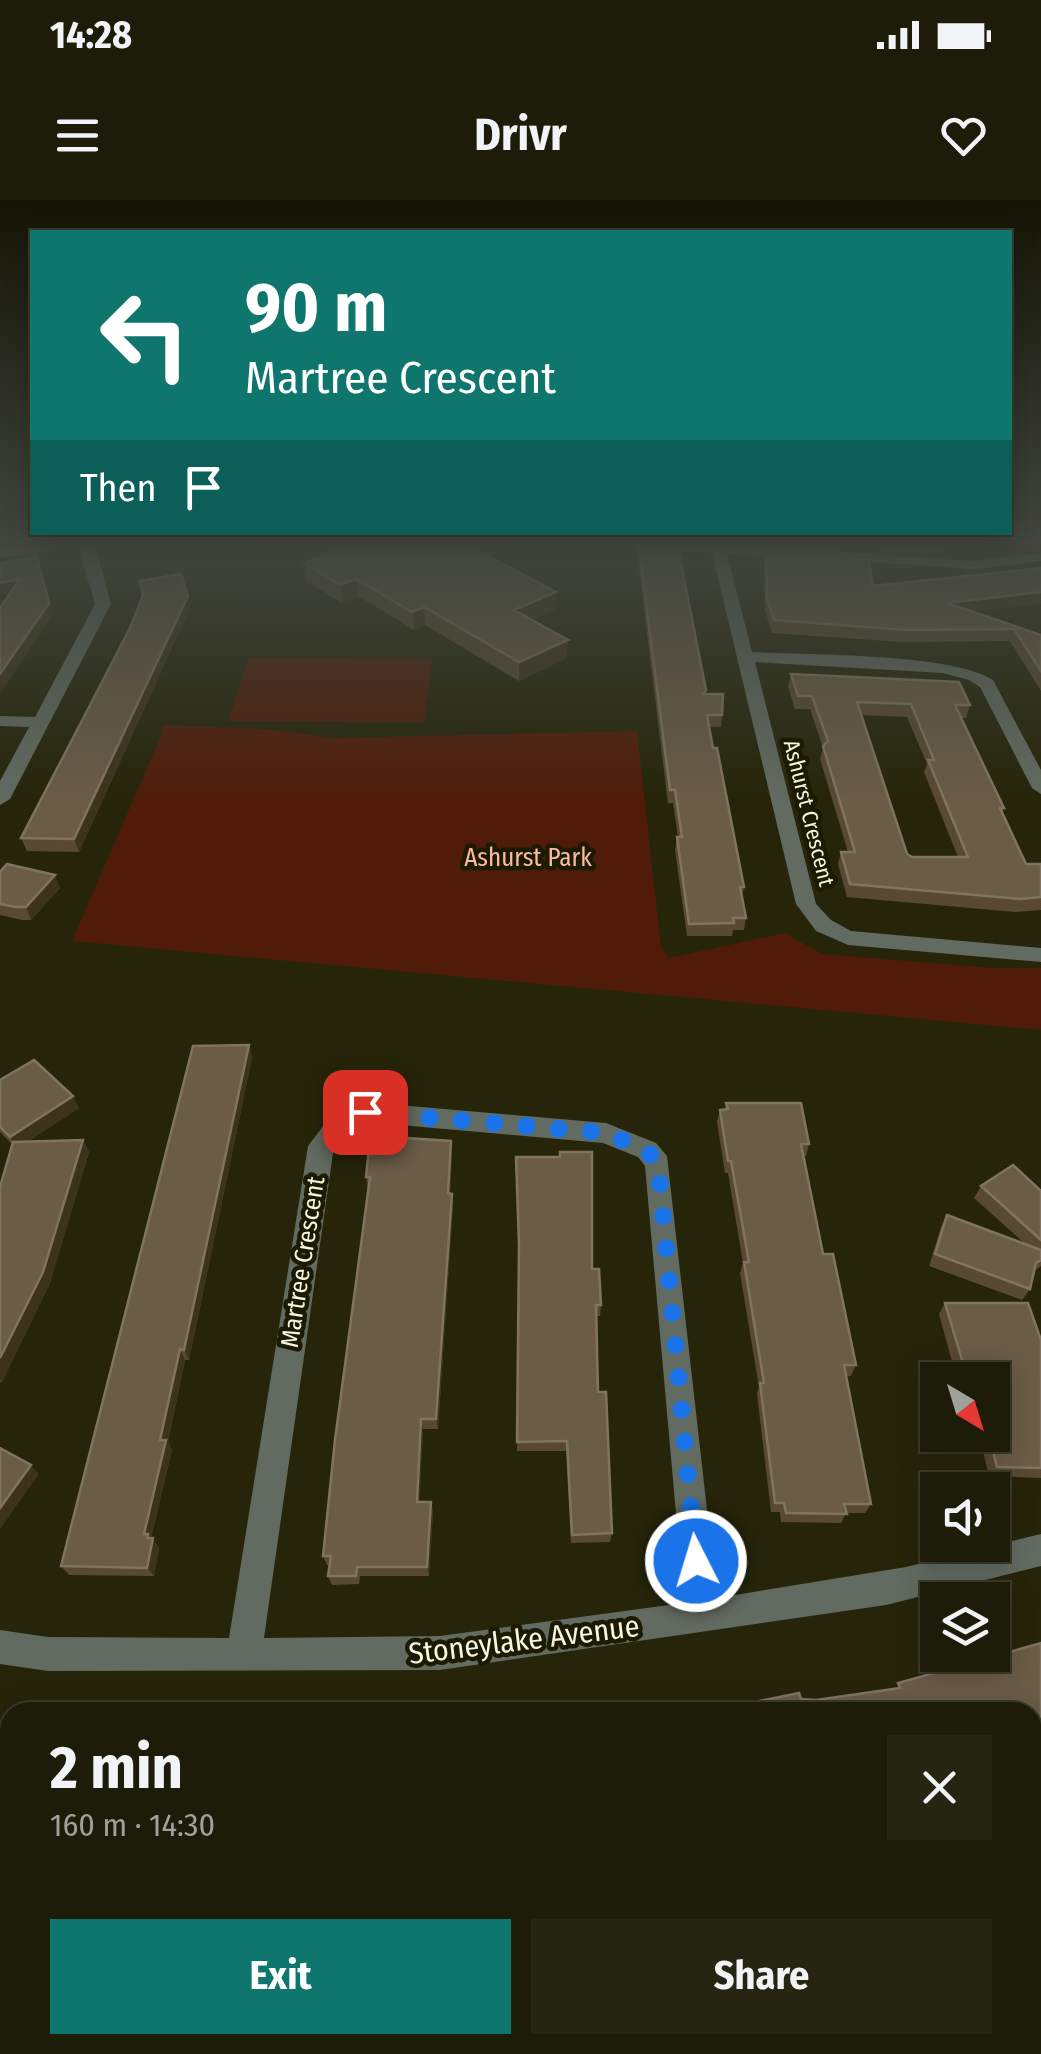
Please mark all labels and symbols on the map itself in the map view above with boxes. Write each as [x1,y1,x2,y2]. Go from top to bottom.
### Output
street label: Ashurst Crescent [778,737,840,890]
park label: Ashurst Park [464,843,592,873]
pin [323,1070,408,1155]
street label: Martree Crescent [275,1173,331,1350]
north arrow [920,1362,1010,1452]
position arrow [644,1509,748,1613]
street label: Stoneylake Avenue [407,1608,641,1672]

